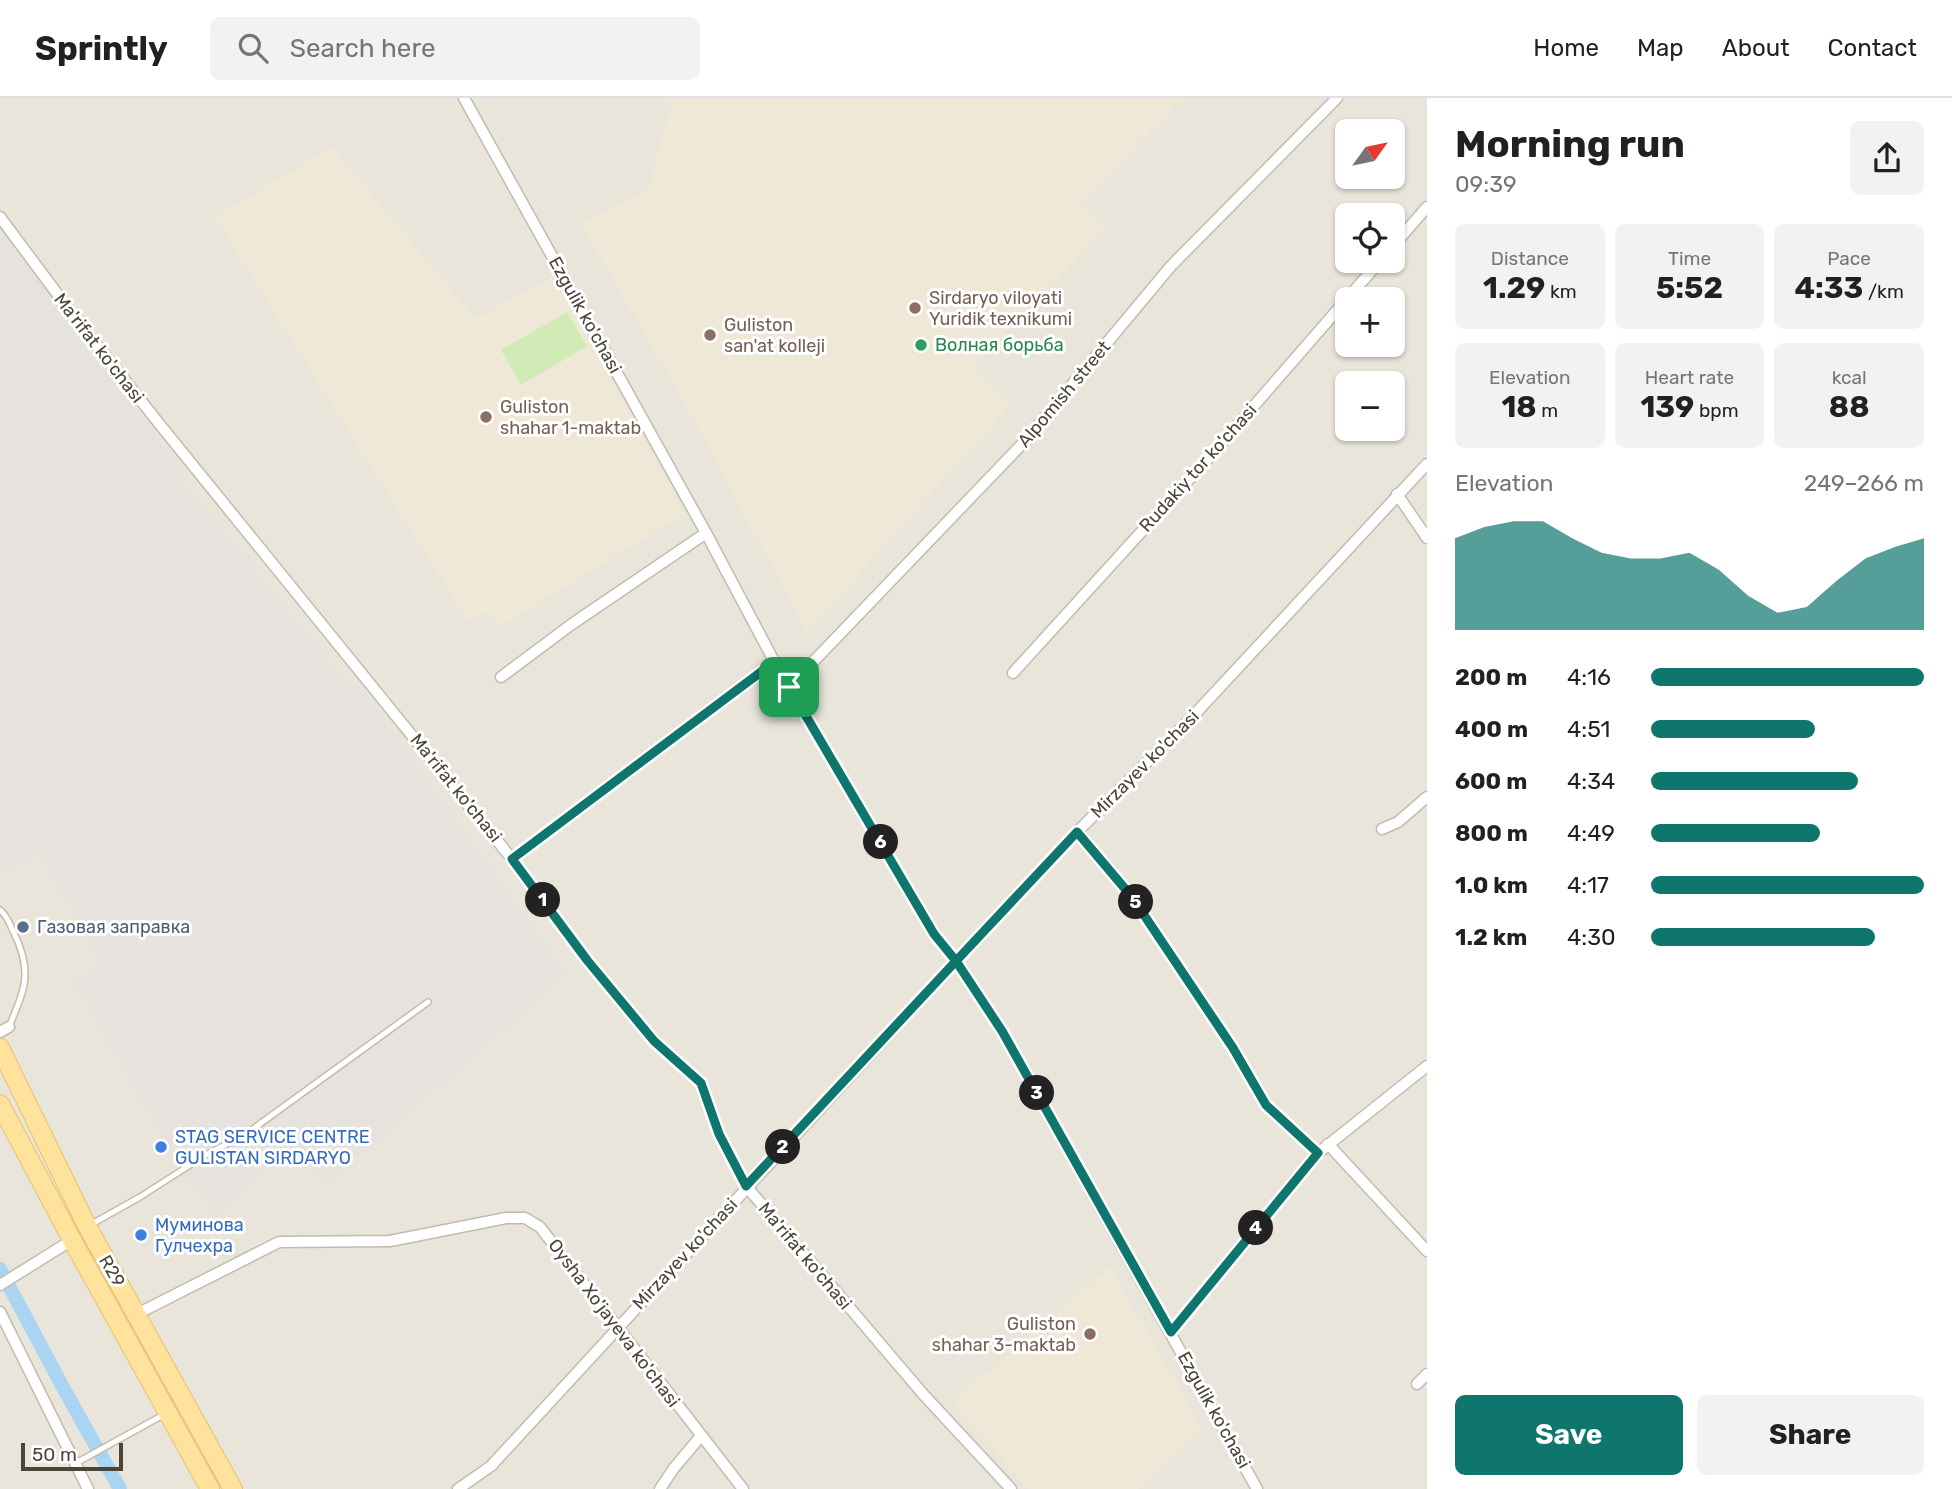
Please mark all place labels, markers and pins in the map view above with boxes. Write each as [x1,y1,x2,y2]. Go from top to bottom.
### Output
place label: Sirdaryo viloyati Yuridik texnikumi [929,287,1072,330]
marker: Sirdaryo viloyati Yuridik texnikumi [907,300,923,316]
place label: Guliston san'at kolleji [724,314,825,357]
marker: Guliston san'at kolleji [702,327,718,343]
place label: Волная борьба [935,334,1064,356]
marker: Волная борьба [913,337,929,353]
place label: Guliston shahar 1-maktab [500,396,641,439]
marker: Guliston shahar 1-maktab [478,409,494,425]
pin [759,657,819,717]
pin: 6 [864,824,898,860]
pin: 1 [526,882,560,918]
pin: 5 [1118,884,1154,920]
place label: Газовая заправка [37,916,190,938]
marker: Газовая заправка [15,919,31,935]
pin: 3 [1020,1076,1054,1110]
place label: STAG SERVICE CENTRE GULISTAN SIRDARYO [175,1126,370,1169]
pin: 2 [766,1130,800,1164]
marker: STAG SERVICE CENTRE GULISTAN SIRDARYO [153,1139,169,1155]
pin: 4 [1238,1210,1274,1246]
place label: Муминова Гулчехра [155,1214,244,1257]
marker: Муминова Гулчехра [133,1227,149,1243]
place label: Guliston shahar 3-maktab [932,1313,1076,1356]
marker: Guliston shahar 3-maktab [1082,1326,1098,1342]

